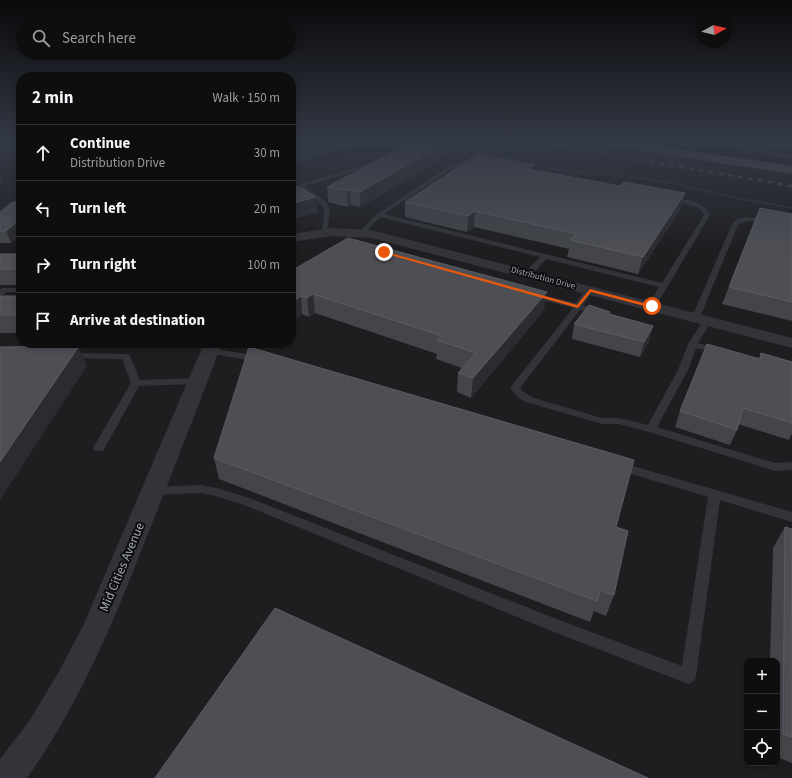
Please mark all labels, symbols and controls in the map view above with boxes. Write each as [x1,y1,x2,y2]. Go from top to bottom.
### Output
north arrow [696,12,732,48]
search box [16,16,296,60]
icon: search [30,27,52,49]
text: Search here [62,28,136,49]
text: 2 min [32,86,73,110]
text: Walk · 150 m [212,89,280,107]
text: Continue [70,133,130,154]
icon: ahead [32,142,54,164]
text: 30 m [254,144,280,162]
text: Distribution Drive [70,154,165,172]
icon: left [32,198,54,220]
text: Turn left [70,198,126,219]
text: 20 m [254,200,280,218]
route end [375,243,393,261]
icon: right [32,254,54,276]
text: Turn right [70,254,136,275]
text: 100 m [247,256,280,274]
street label: Distribution Drive [509,263,577,293]
route start [643,297,661,315]
icon: arrive [32,310,54,332]
text: Arrive at destination [70,310,205,331]
street label: Mid Cities Avenue [95,520,149,614]
map controls [744,658,780,766]
button: + [744,658,780,694]
button: − [744,694,780,730]
button: locate [744,730,780,766]

